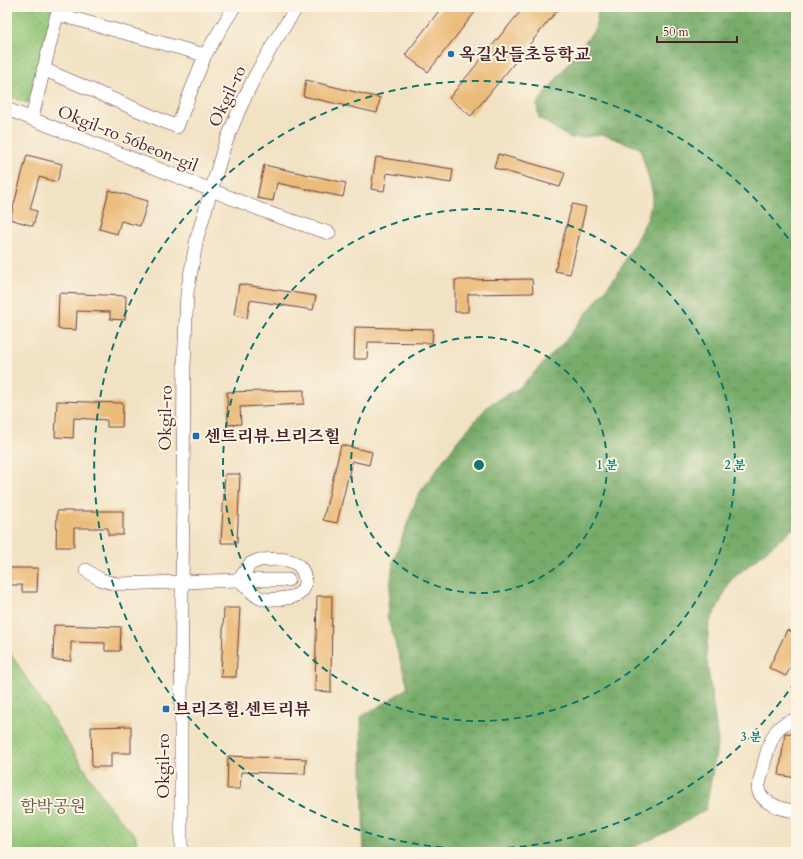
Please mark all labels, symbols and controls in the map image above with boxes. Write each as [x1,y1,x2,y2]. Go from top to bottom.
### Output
scale bar [657,18,737,44]
text: 50 m [663,24,690,40]
place label: 옥길산들초등학교 [459,43,591,66]
marker: 옥길산들초등학교 [446,49,456,59]
street label: Okgil-ro [203,62,252,131]
street label: Okgil-ro 56beon-gil [54,100,202,177]
street label: Okgil-ro [153,385,178,451]
place label: 센트리뷰.브리즈힐 [204,425,340,448]
marker: 센트리뷰.브리즈힐 [191,431,201,441]
text: 1 분 [597,457,618,473]
text: 2 분 [725,457,746,473]
centre of rings [472,458,486,472]
place label: 브리즈힐.센트리뷰 [174,698,311,721]
marker: 브리즈힐.센트리뷰 [161,704,171,714]
text: 3 분 [741,729,762,745]
street label: Okgil-ro [152,733,175,799]
park label: 함박공원 [20,795,86,818]

